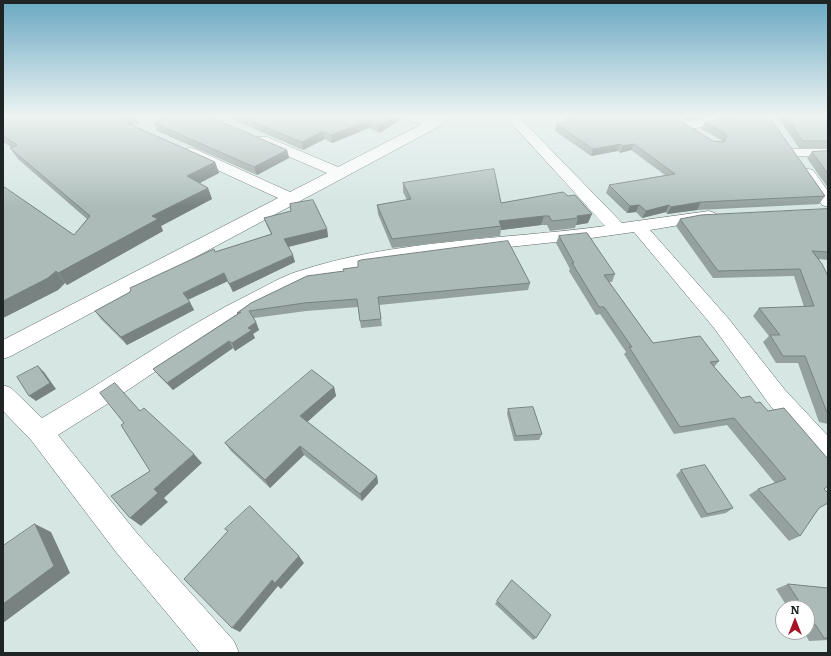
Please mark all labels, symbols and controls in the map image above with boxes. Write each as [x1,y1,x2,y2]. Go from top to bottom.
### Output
north arrow [775,600,815,640]
text: N [790,601,800,617]

